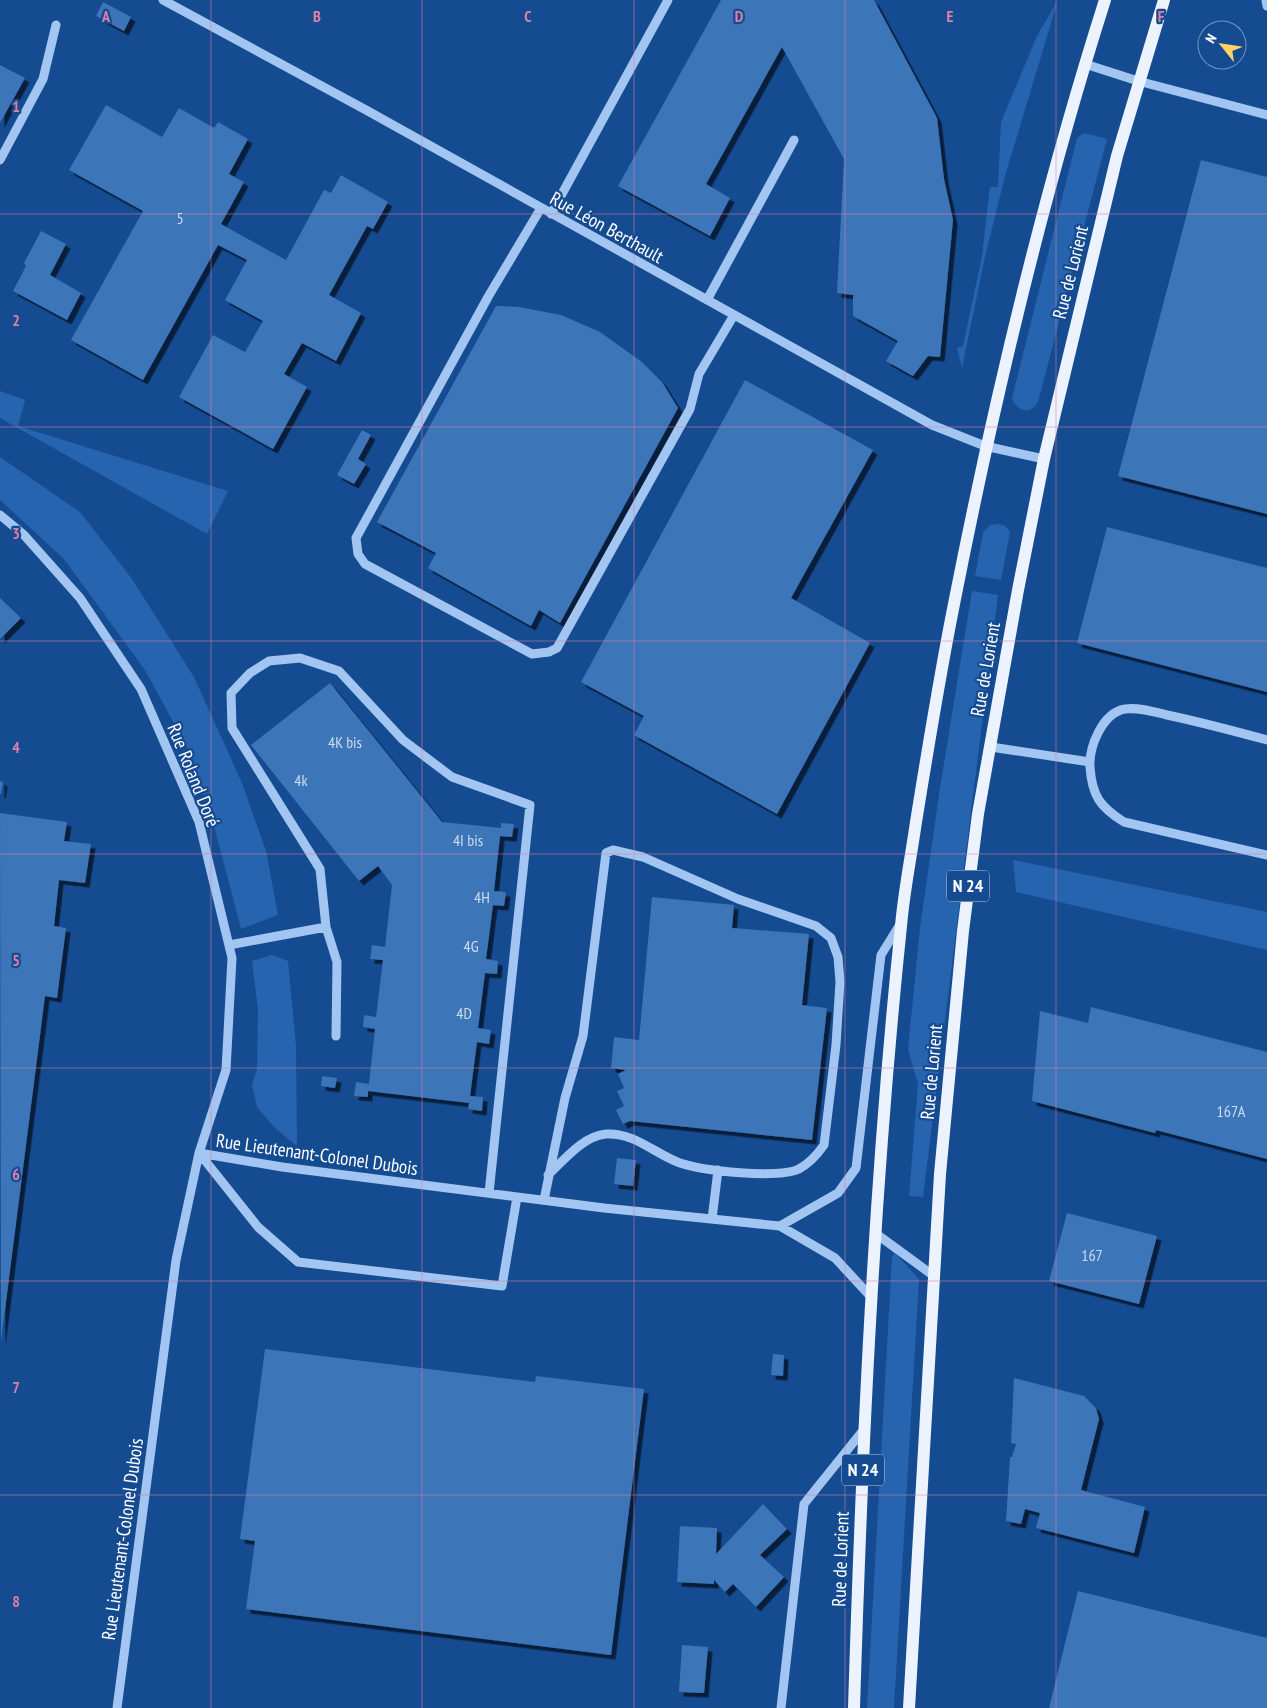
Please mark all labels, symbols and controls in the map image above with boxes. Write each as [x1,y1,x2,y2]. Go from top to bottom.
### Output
text: A [101,6,111,26]
text: B [313,6,321,26]
text: C [524,6,532,26]
text: D [735,6,744,26]
text: E [947,6,954,26]
text: F [1158,6,1165,26]
north arrow [1197,20,1247,70]
text: N [1201,31,1220,46]
text: 1 [12,96,20,116]
street label: Rue Léon Berthault [546,186,669,268]
house number: 5 [176,208,184,228]
street label: Rue de Lorient [1047,222,1093,321]
text: 2 [12,310,20,330]
text: 3 [12,523,20,543]
street label: Rue de Lorient [965,619,1005,718]
street label: Rue Roland Doré [162,720,226,830]
house number: 4K bis [328,732,362,752]
text: 4 [12,737,20,757]
house number: 4k [294,770,308,790]
house number: 4I bis [453,830,483,850]
road number: N 24 [947,870,989,901]
house number: 4H [474,887,490,907]
house number: 4G [463,936,479,956]
text: 5 [12,950,20,970]
house number: 4D [456,1003,472,1023]
street label: Rue de Lorient [915,1023,947,1121]
house number: 167A [1217,1101,1246,1121]
street label: Rue Lieutenant-Colonel Dubois [214,1128,420,1180]
text: 6 [12,1164,20,1184]
house number: 167 [1081,1245,1103,1265]
text: 7 [12,1377,20,1397]
street label: Rue Lieutenant-Colonel Dubois [96,1436,148,1642]
road number: N 24 [842,1454,884,1486]
street label: Rue de Lorient [826,1510,854,1607]
text: 8 [12,1591,20,1611]

